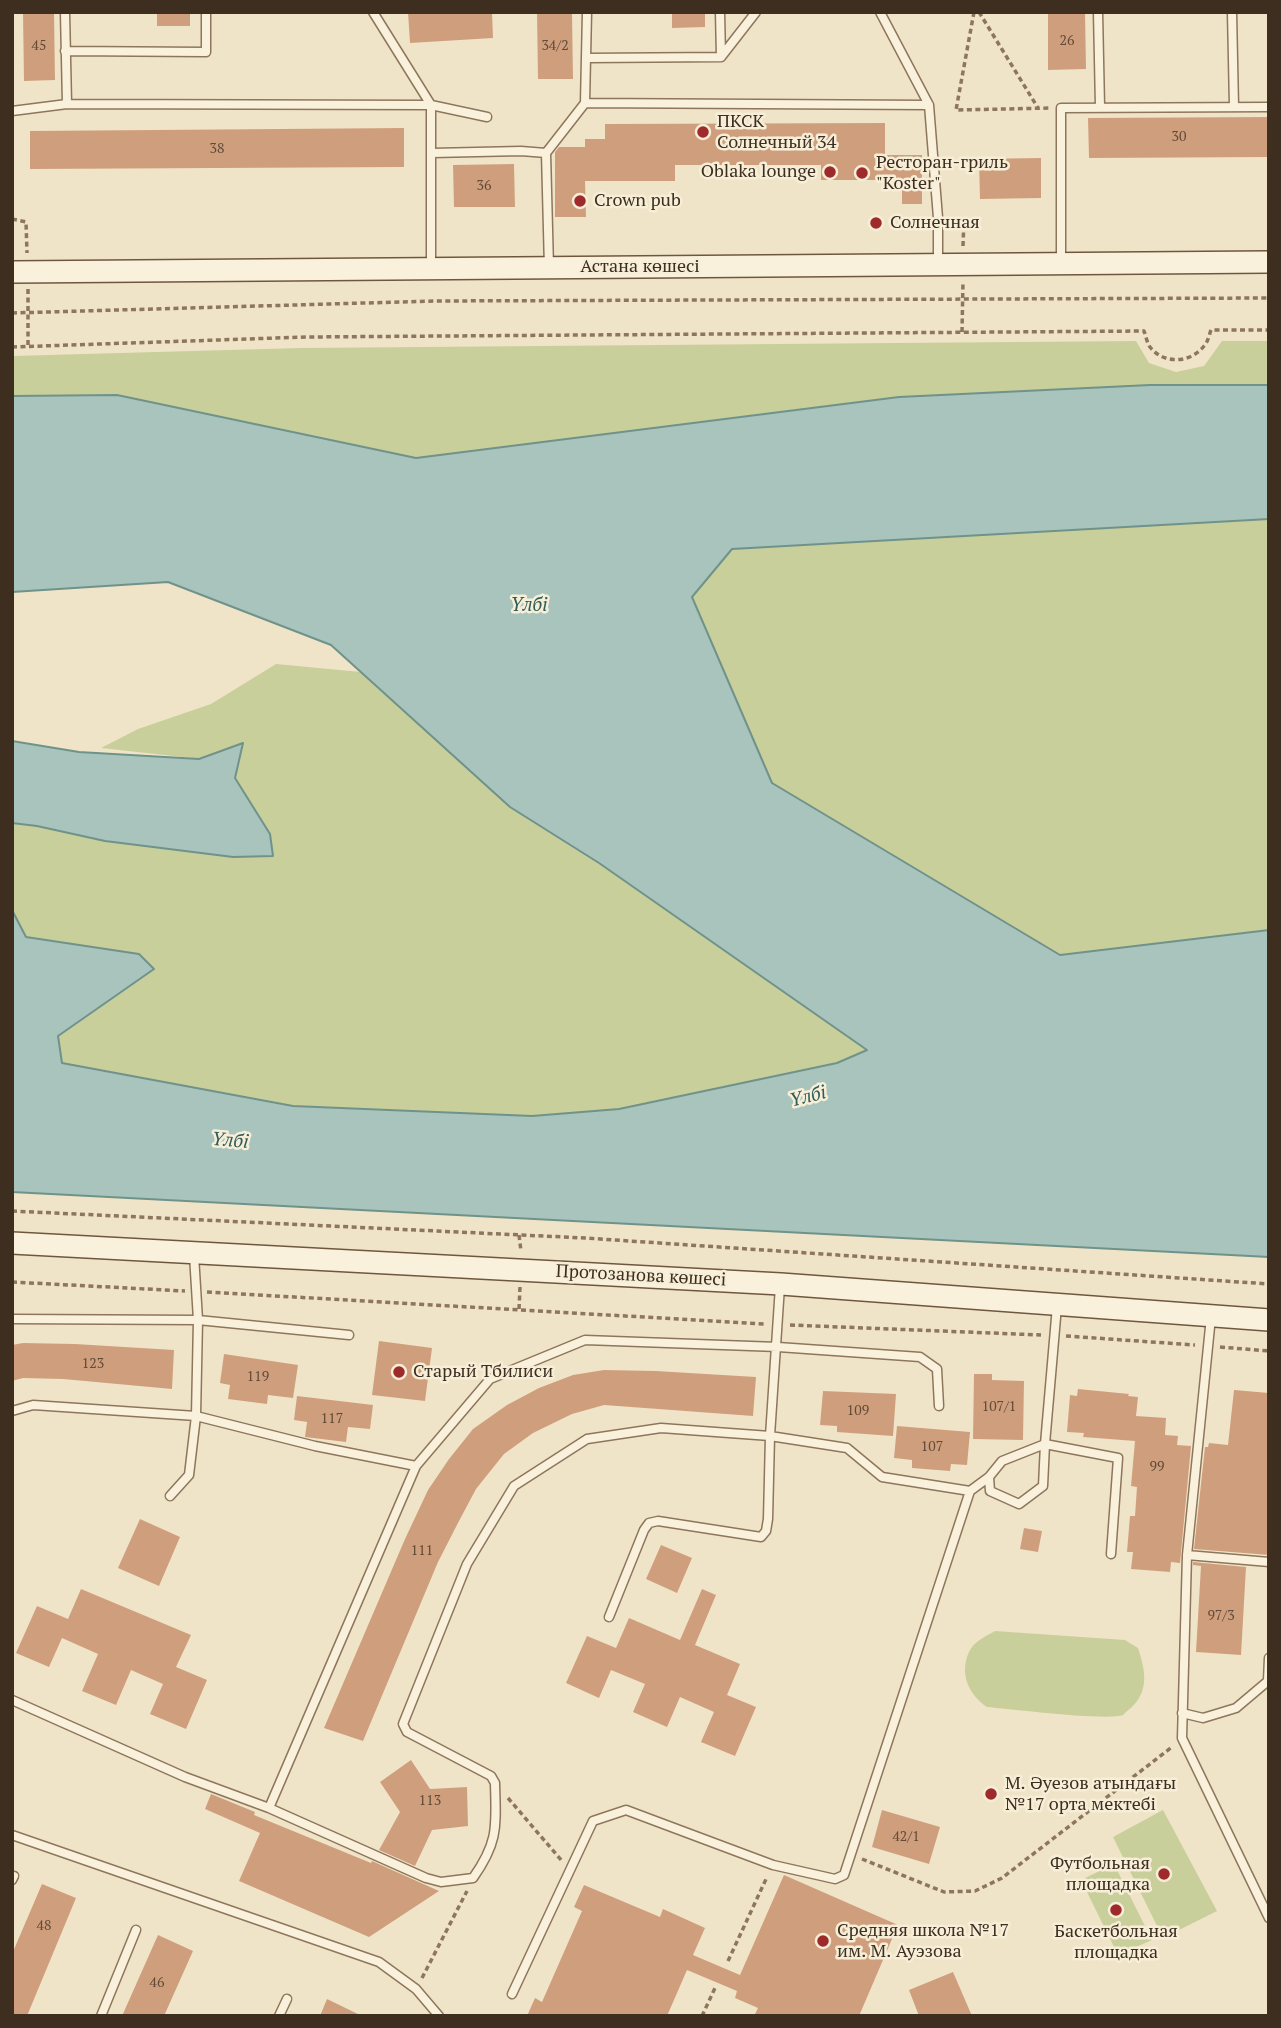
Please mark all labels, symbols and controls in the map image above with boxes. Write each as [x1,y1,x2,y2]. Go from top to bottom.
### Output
house number: 26 [1060,33,1074,49]
house number: 45 [32,38,46,54]
house number: 34/2 [541,38,569,54]
place label: ПКСК Солнечный 34 [717,111,836,154]
marker: ПКСК Солнечный 34 [695,124,711,140]
house number: 30 [1172,129,1186,145]
house number: 38 [210,141,224,157]
place label: Ресторан-гриль "Koster" [876,152,1008,194]
place label: Oblaka lounge [701,161,816,183]
marker: Oblaka lounge [822,164,838,180]
marker: Ресторан-гриль "Koster" [854,165,870,181]
house number: 36 [477,178,491,194]
place label: Crown pub [594,190,681,212]
marker: Crown pub [572,193,588,209]
place label: Солнечная [890,212,980,234]
marker: Солнечная [868,215,884,231]
street label: Астана көшесі [580,256,700,278]
water label: Үлбі [511,595,547,617]
water label: Үлбі [787,1081,829,1113]
water label: Үлбі [211,1128,249,1154]
street label: Протозанова көшесі [555,1261,727,1291]
house number: 123 [82,1356,104,1372]
place label: Старый Тбилиси [413,1361,553,1383]
marker: Старый Тбилиси [391,1364,407,1380]
house number: 119 [247,1369,269,1385]
house number: 107/1 [982,1399,1016,1415]
house number: 109 [847,1403,869,1419]
house number: 117 [321,1411,343,1427]
house number: 107 [921,1439,943,1455]
house number: 99 [1150,1459,1164,1475]
house number: 111 [411,1543,433,1559]
house number: 97/3 [1207,1608,1235,1624]
place label: М. Әуезов атындағы №17 орта мектебі [1005,1773,1176,1816]
marker: М. Әуезов атындағы №17 орта мектебі [983,1786,999,1802]
house number: 113 [419,1793,441,1809]
house number: 42/1 [892,1829,920,1845]
place label: Футбольная площадка [1050,1853,1150,1896]
marker: Футбольная площадка [1156,1866,1172,1882]
marker: Баскетбольная площадка [1108,1902,1124,1918]
house number: 48 [37,1918,51,1934]
place label: Средняя школа №17 им. М. Ауэзова [837,1920,1009,1962]
place label: Баскетбольная площадка [1054,1921,1178,1964]
marker: Средняя школа №17 им. М. Ауэзова [815,1933,831,1949]
house number: 46 [150,1975,164,1991]

